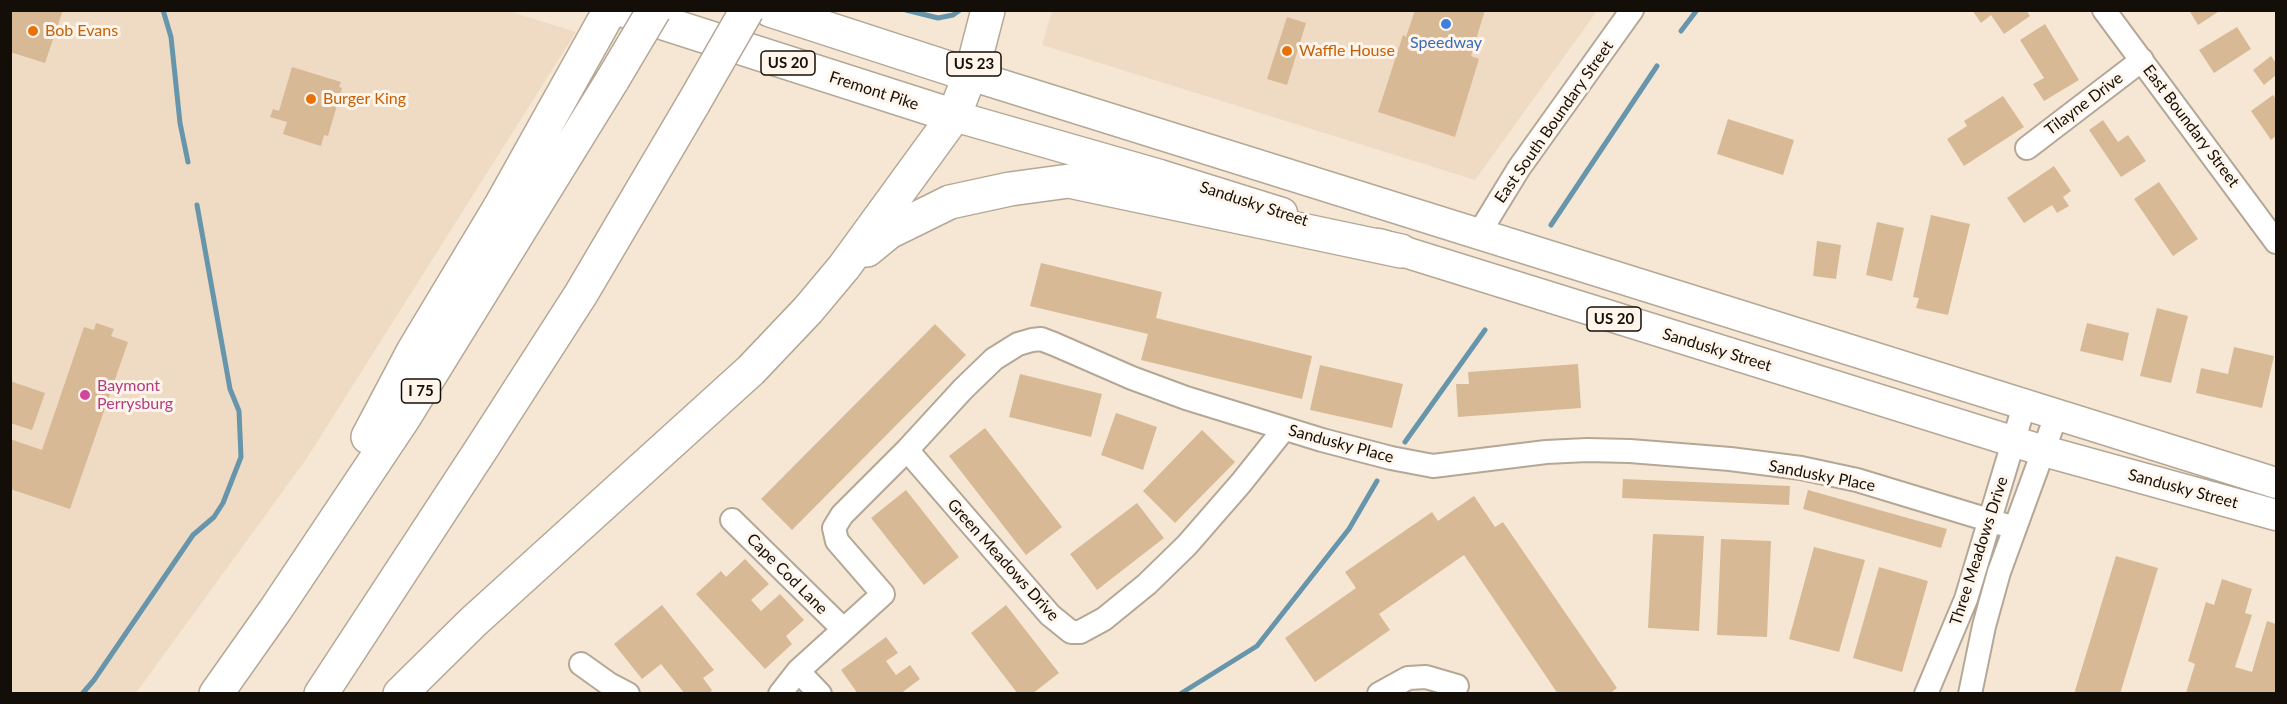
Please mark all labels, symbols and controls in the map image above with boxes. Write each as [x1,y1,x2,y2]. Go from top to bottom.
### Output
marker: Speedway [1439,17,1453,31]
place label: Bob Evans [45,21,118,41]
marker: Bob Evans [26,24,40,38]
place label: Speedway [1410,33,1482,53]
street label: East South Boundary Street [1491,37,1617,207]
place label: Waffle House [1299,41,1395,61]
marker: Waffle House [1280,44,1294,58]
road number: US 20 [761,51,815,75]
road number: US 23 [947,52,1001,76]
street label: East Boundary Street [2139,61,2243,191]
street label: Fremont Pike [827,68,921,114]
street label: Tilayne Drive [2041,68,2127,140]
place label: Burger King [323,89,406,109]
marker: Burger King [304,92,318,106]
street label: Sandusky Street [1197,177,1311,231]
road number: US 20 [1587,307,1641,331]
street label: Sandusky Street [1660,324,1774,376]
place label: Baymont Perrysburg [97,376,173,414]
road number: I 75 [402,379,440,403]
marker: Baymont Perrysburg [78,388,92,402]
street label: Sandusky Place [1286,421,1396,467]
street label: Sandusky Place [1767,456,1877,496]
street label: Sandusky Street [2126,465,2240,513]
street label: Three Meadows Drive [1946,474,2012,628]
street label: Green Meadows Drive [943,495,1063,625]
street label: Cape Cod Lane [743,530,831,618]

